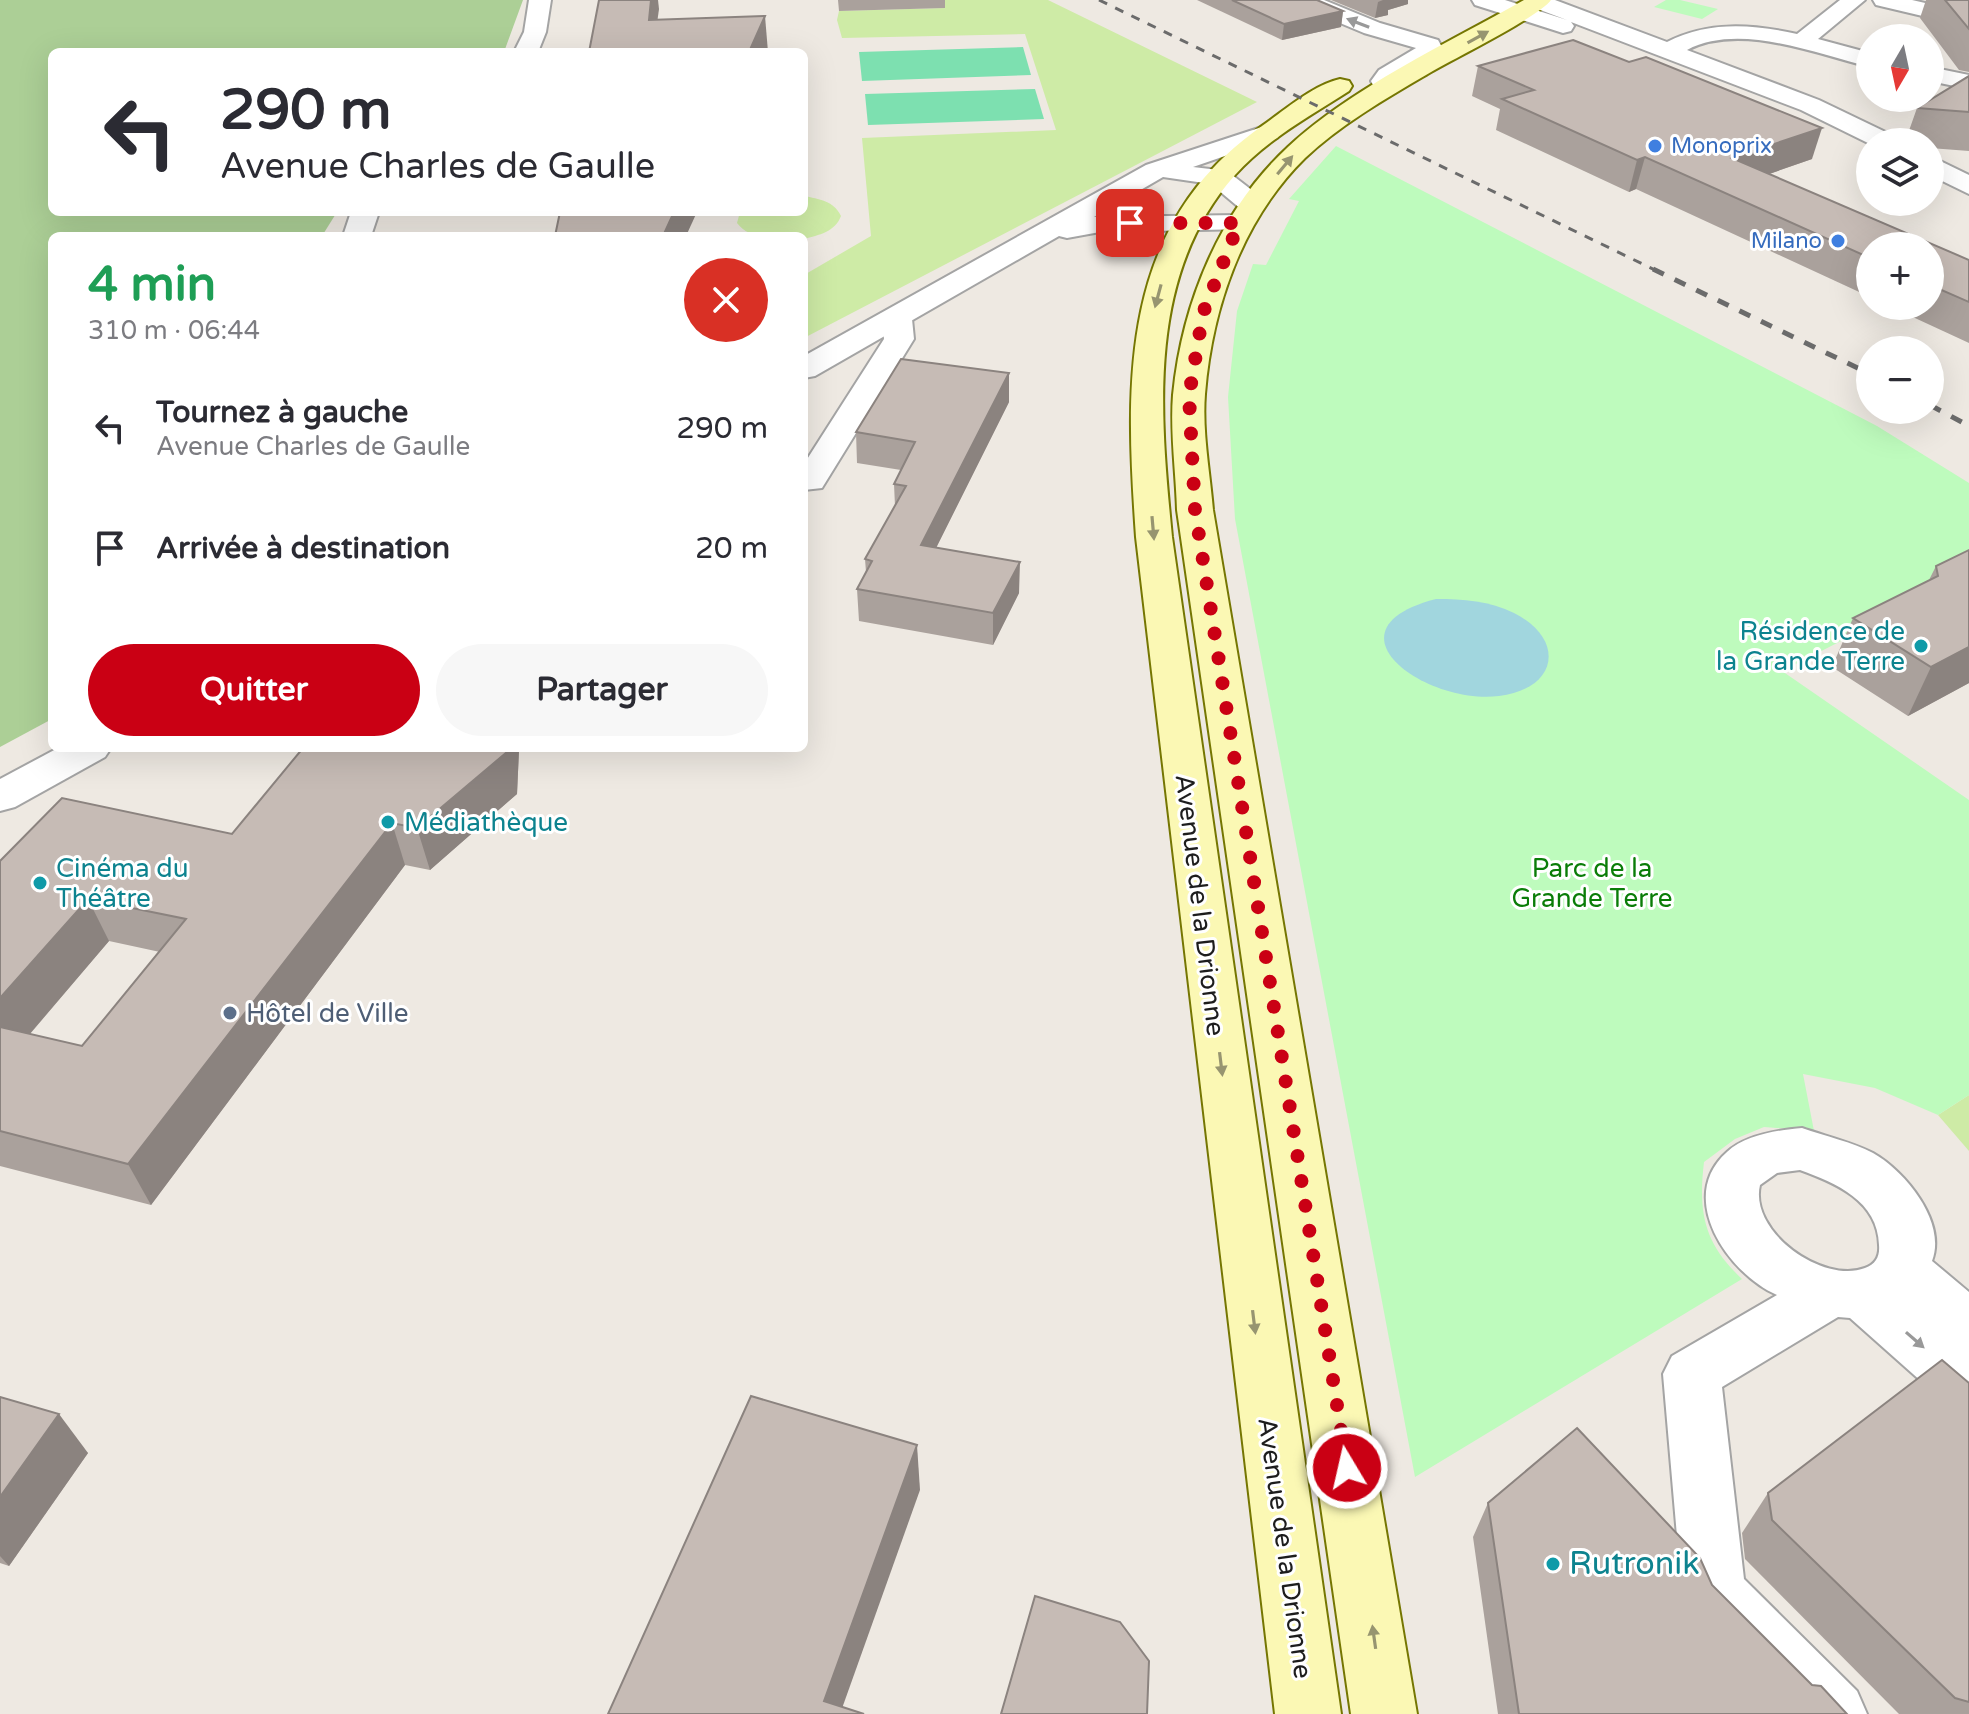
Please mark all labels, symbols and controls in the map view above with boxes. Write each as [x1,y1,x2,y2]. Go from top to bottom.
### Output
one-way arrow [1346,16,1370,29]
north arrow [1856,24,1944,112]
map controls [1856,24,1944,424]
one-way arrow [1466,30,1489,44]
text: 290 m [220,77,391,144]
icon: left [88,80,192,184]
button: layers [1856,128,1944,216]
place label: Monoprix [1671,133,1772,159]
marker: Monoprix [1646,137,1664,155]
text: Avenue Charles de Gaulle [220,145,655,188]
one-way arrow [1276,155,1293,175]
pin [1096,189,1164,257]
icon: arrive [1108,201,1152,245]
place label: Milano [1751,228,1822,254]
marker: Milano [1829,232,1847,250]
button: + [1856,232,1944,320]
text: 4 min [88,256,216,314]
button: close [684,258,768,342]
one-way arrow [1151,283,1163,308]
text: 310 m · 06:44 [88,315,260,346]
button: − [1856,336,1944,424]
text: Tournez à gauche [156,394,408,431]
icon: left [88,406,132,450]
text: 290 m [676,410,768,447]
text: Avenue Charles de Gaulle [156,431,470,462]
one-way arrow [1147,516,1160,541]
icon: arrive [88,526,132,570]
text: Arrivée à destination [156,530,450,567]
text: 20 m [695,530,768,567]
place label: Résidence de la Grande Terre [1716,616,1905,677]
marker: Résidence de la Grande Terre [1912,637,1930,655]
button: Quitter [88,644,420,736]
button: Partager [436,644,768,736]
street label: Avenue de la Drionne [1169,772,1231,1038]
place label: Médiathèque [404,807,568,838]
marker: Médiathèque [379,813,397,831]
place label: Cinéma du Théâtre [56,853,189,914]
park label: Parc de la Grande Terre [1511,853,1673,914]
marker: Cinéma du Théâtre [31,874,49,892]
place label: Hôtel de Ville [246,998,408,1029]
marker: Hôtel de Ville [221,1004,239,1022]
one-way arrow [1215,1052,1228,1077]
one-way arrow [1248,1310,1261,1335]
one-way arrow [1906,1331,1925,1349]
street label: Avenue de la Drionne [1251,1415,1319,1681]
position arrow [1305,1426,1389,1510]
place label: Rutronik [1569,1545,1700,1583]
marker: Rutronik [1544,1555,1562,1573]
one-way arrow [1367,1624,1380,1649]

